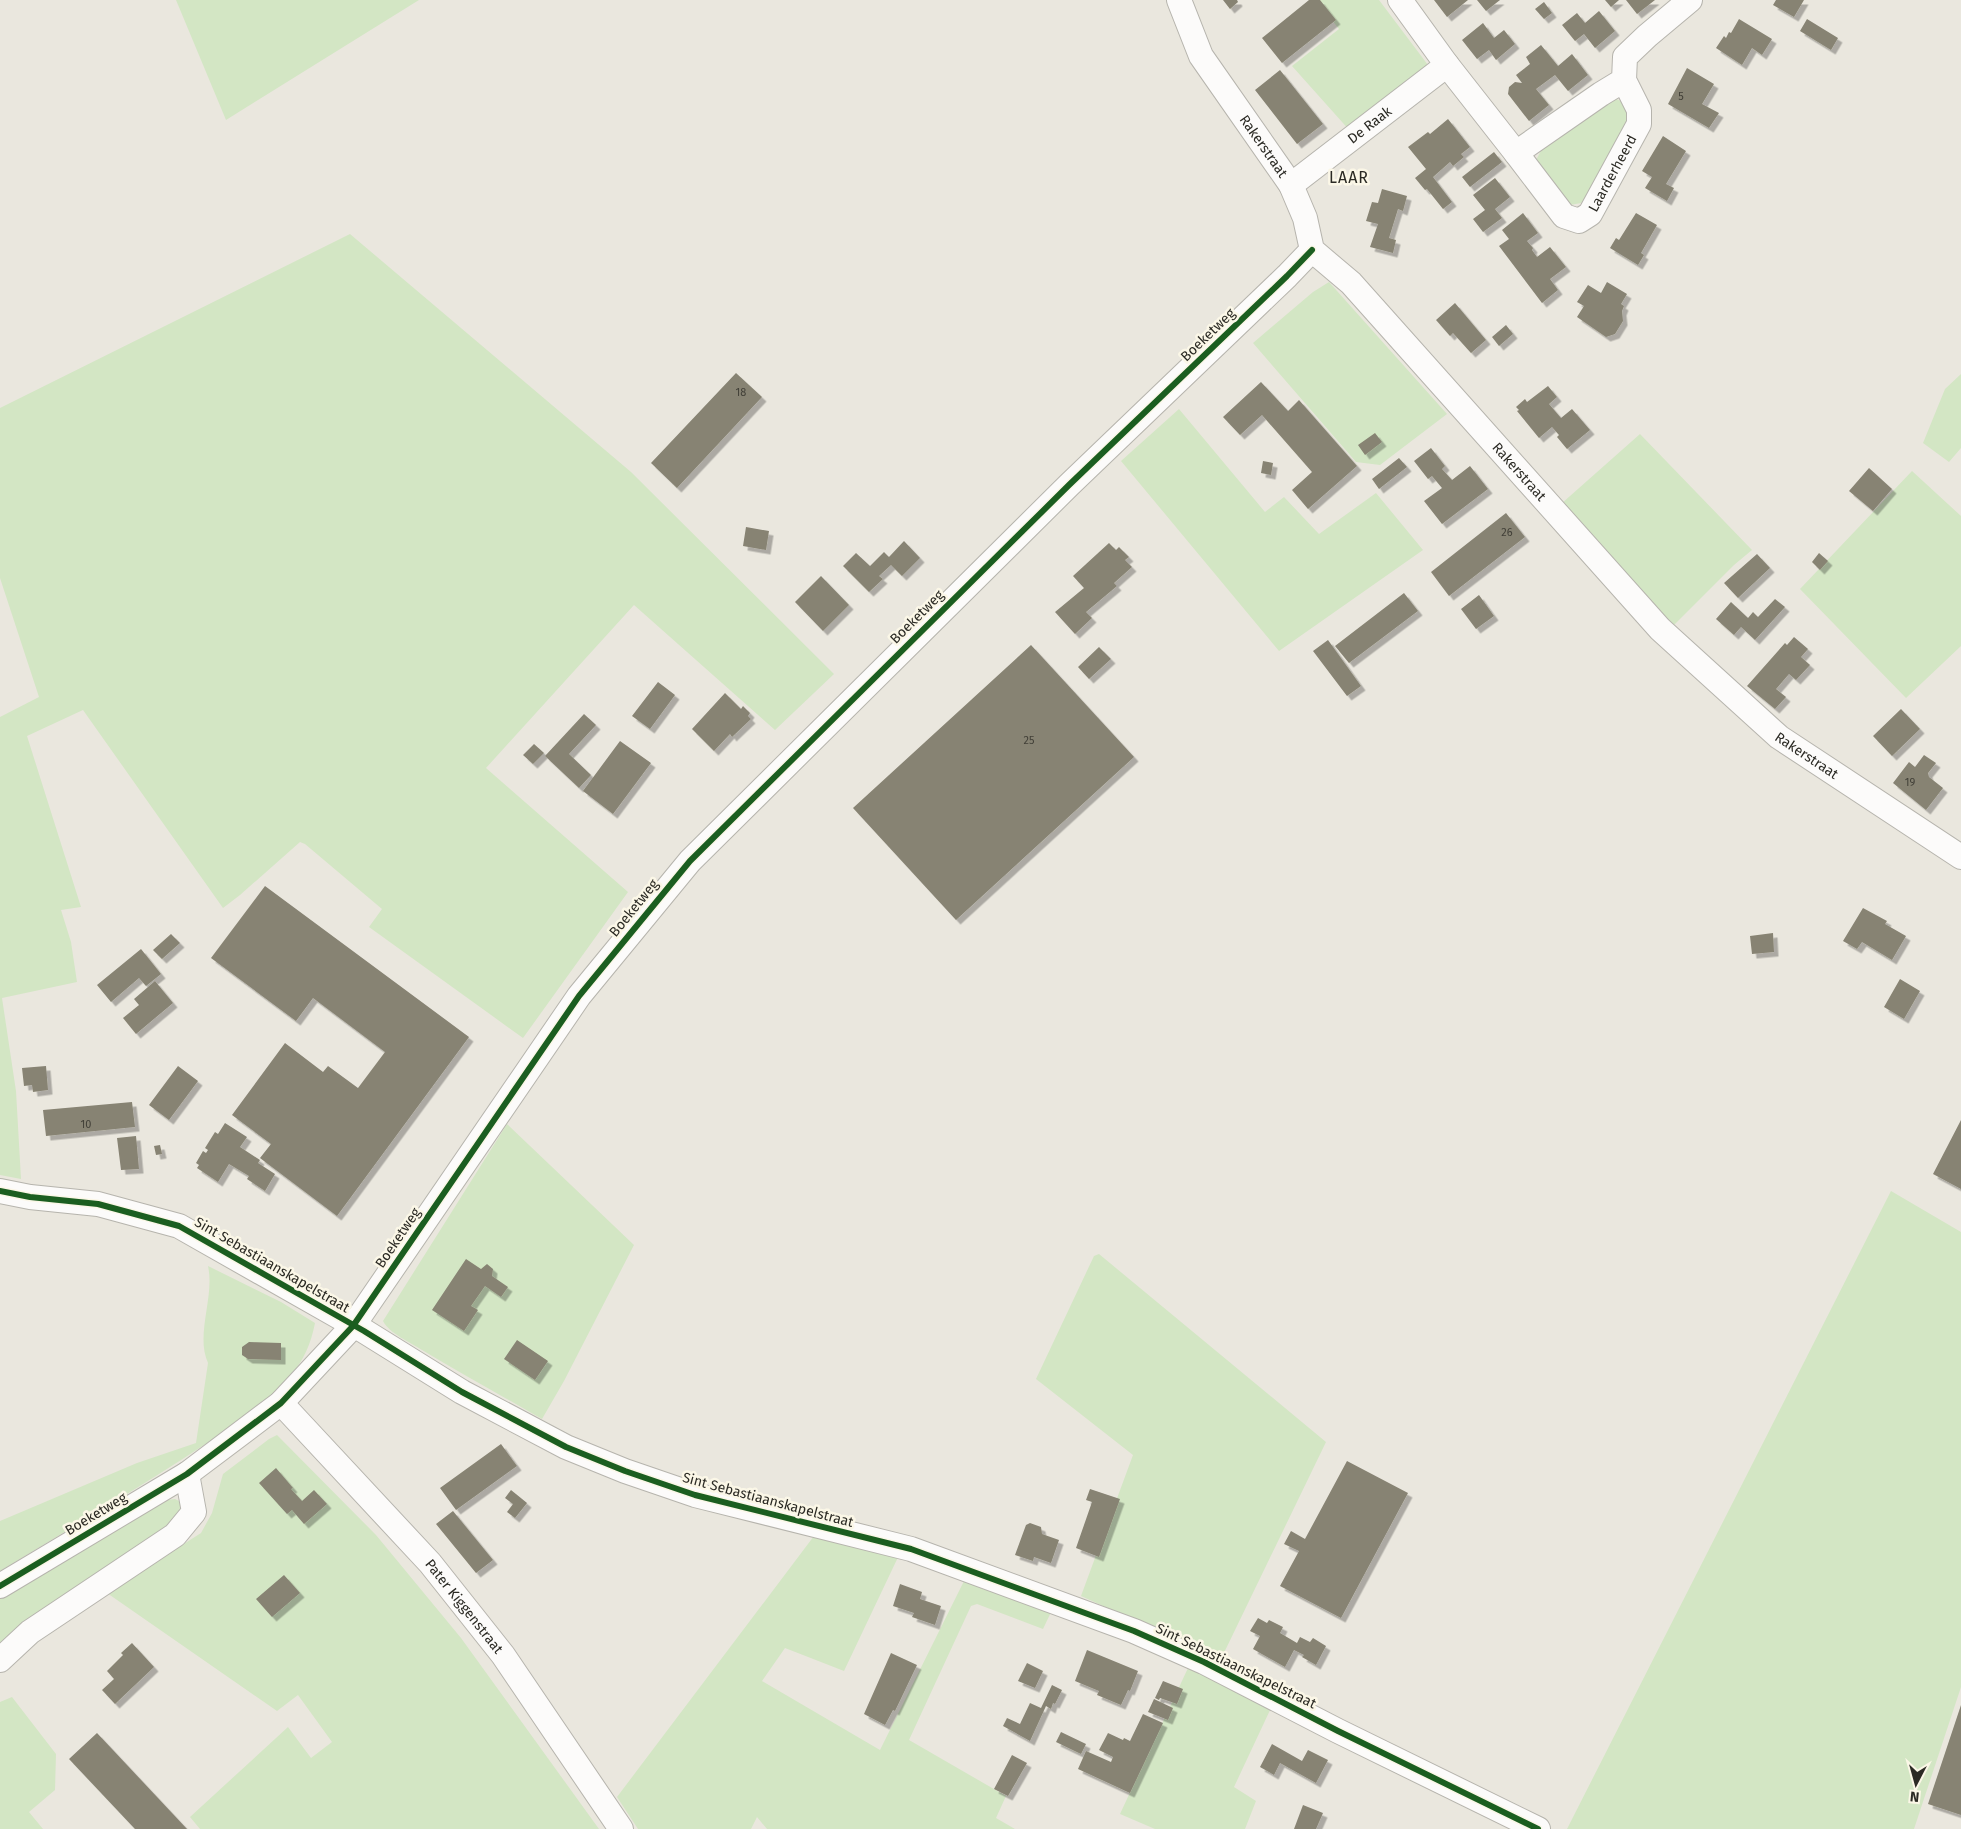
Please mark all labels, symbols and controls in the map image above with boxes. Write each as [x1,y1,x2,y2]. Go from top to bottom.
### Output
house number: 5 [1678,90,1684,103]
street label: De Raak [1344,102,1396,147]
street label: Rakerstraat [1236,111,1292,181]
street label: Laarderheerd [1584,132,1640,215]
district label: LAAR [1329,168,1369,187]
street label: Boeketweg [1177,304,1239,365]
house number: 18 [736,386,746,399]
street label: Rakerstraat [1489,439,1551,505]
house number: 26 [1501,526,1513,539]
street label: Boeketweg [887,586,948,647]
street label: Rakerstraat [1772,728,1843,783]
house number: 25 [1024,734,1035,747]
house number: 19 [1905,776,1915,789]
street label: Boeketweg [606,875,663,940]
house number: 10 [81,1118,91,1131]
street label: Boeketweg [372,1204,425,1271]
street label: Sint Sebastiaanskapelstraat [191,1214,353,1317]
street label: Sint Sebastiaanskapelstraat [681,1469,856,1531]
street label: Boeketweg [62,1489,131,1539]
street label: Pater Kiggenstraat [422,1556,508,1658]
street label: Sint Sebastiaanskapelstraat [1153,1620,1320,1713]
north arrow [1891,1759,1941,1809]
text: N [1909,1787,1920,1805]

